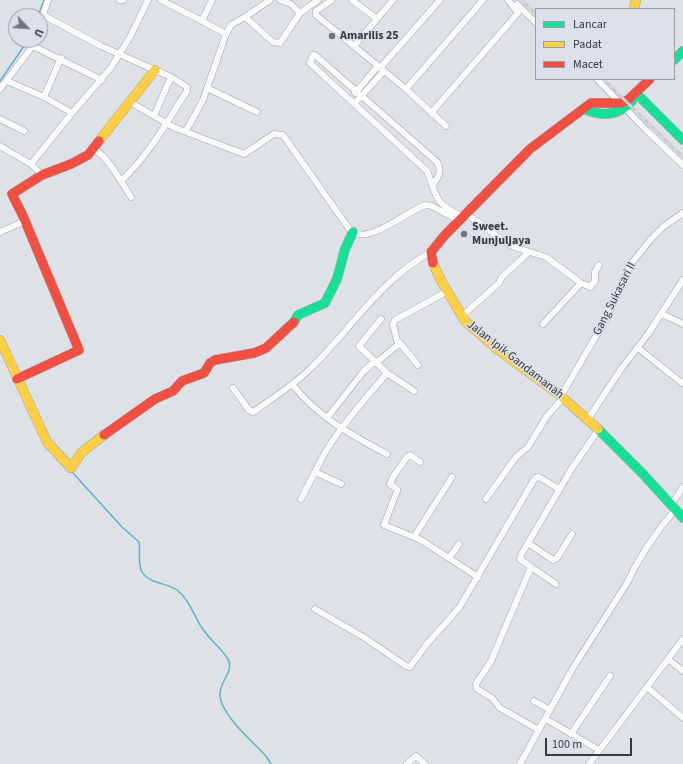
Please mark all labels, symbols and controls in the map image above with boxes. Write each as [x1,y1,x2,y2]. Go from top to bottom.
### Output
north arrow [8,8,48,48]
legend [535,8,675,80]
text: Lancar [573,16,607,33]
text: U [30,26,47,39]
place label: Amarilis 25 [340,29,399,43]
marker: Amarilis 25 [327,31,337,41]
text: Padat [573,36,602,53]
text: Macet [573,56,603,73]
place label: Sweet. Munjuljaya [472,220,531,248]
marker: Sweet. Munjuljaya [459,229,469,239]
street label: Gang Sukasari II [590,260,640,338]
street label: Jalan Ipik Gandamanah [464,318,566,402]
scale bar [547,730,634,756]
text: 100 m [552,736,582,753]

